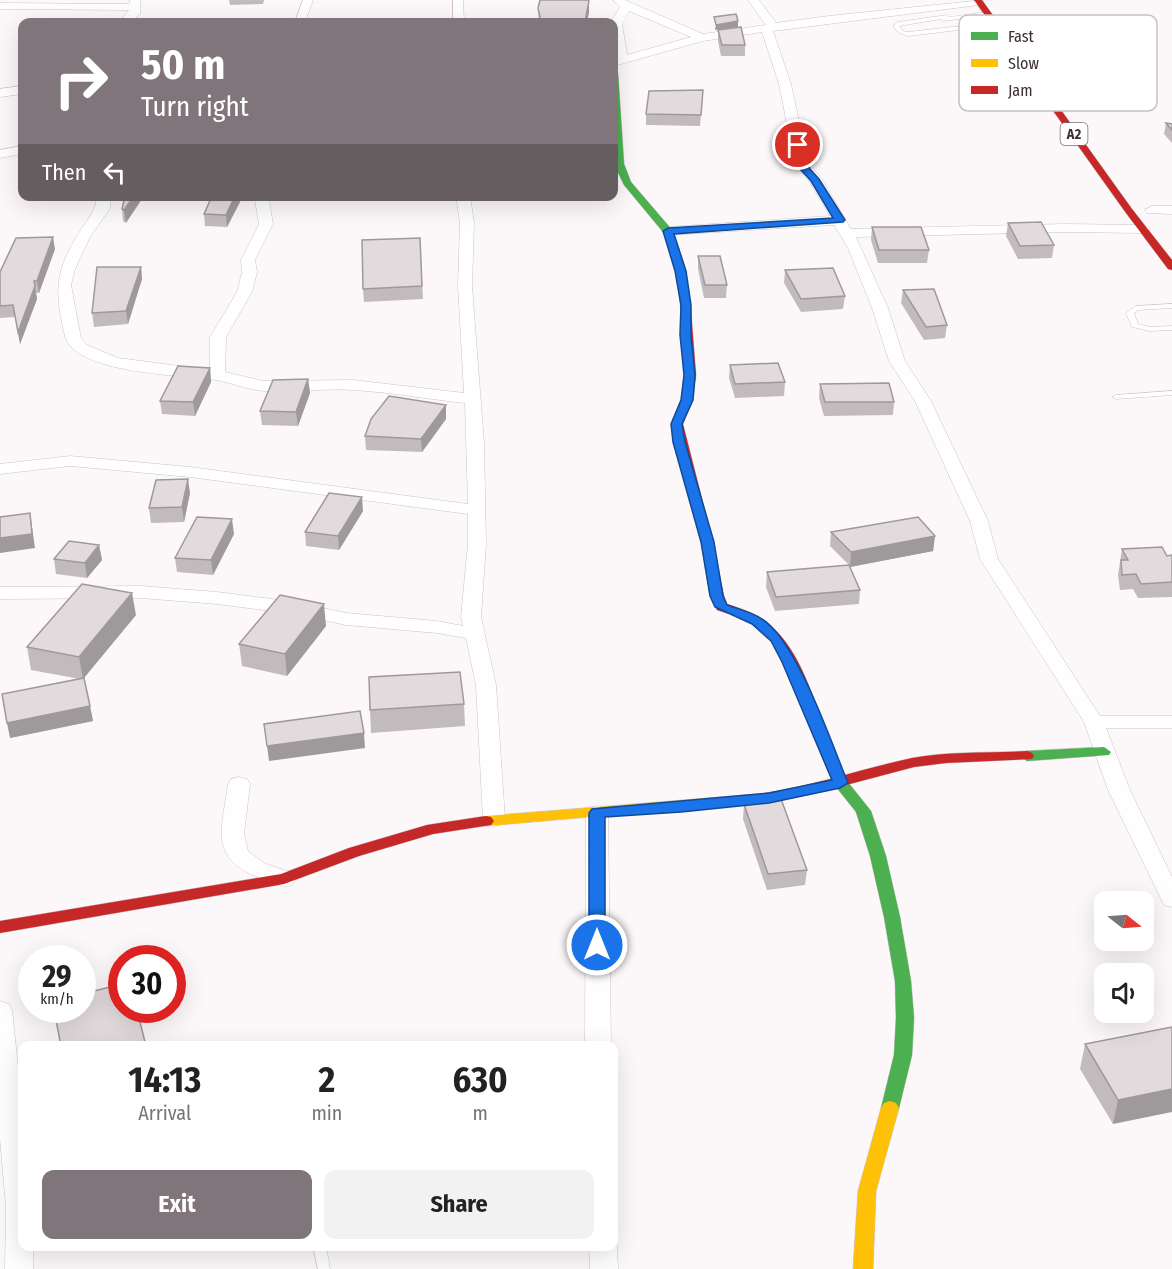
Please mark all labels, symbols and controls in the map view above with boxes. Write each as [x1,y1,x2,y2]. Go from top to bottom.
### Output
legend [959,15,1157,111]
text: Fast [1008,27,1035,46]
text: 50 m [141,40,225,90]
icon: right [42,42,120,120]
text: Slow [1008,54,1039,73]
text: Jam [1008,81,1033,100]
text: Turn right [141,91,249,123]
pin [772,119,823,170]
road number: A2 [1060,123,1088,145]
icon: arrive [781,128,814,161]
icon: left [98,156,131,189]
text: Then [42,159,86,186]
north arrow [1094,891,1154,951]
map controls [1094,891,1154,1023]
position arrow [565,913,629,977]
speed limit sign: 30 [108,945,186,1023]
text: 29 [42,959,72,995]
button: sound [1094,963,1154,1023]
text: km/h [40,990,74,1008]
text: 14:13 [128,1058,201,1102]
text: 2 [319,1058,335,1102]
text: 630 [453,1058,508,1102]
text: Arrival [138,1101,191,1125]
text: min [311,1101,342,1125]
text: m [472,1101,488,1125]
button: Exit [42,1170,312,1239]
button: Share [324,1170,594,1239]

